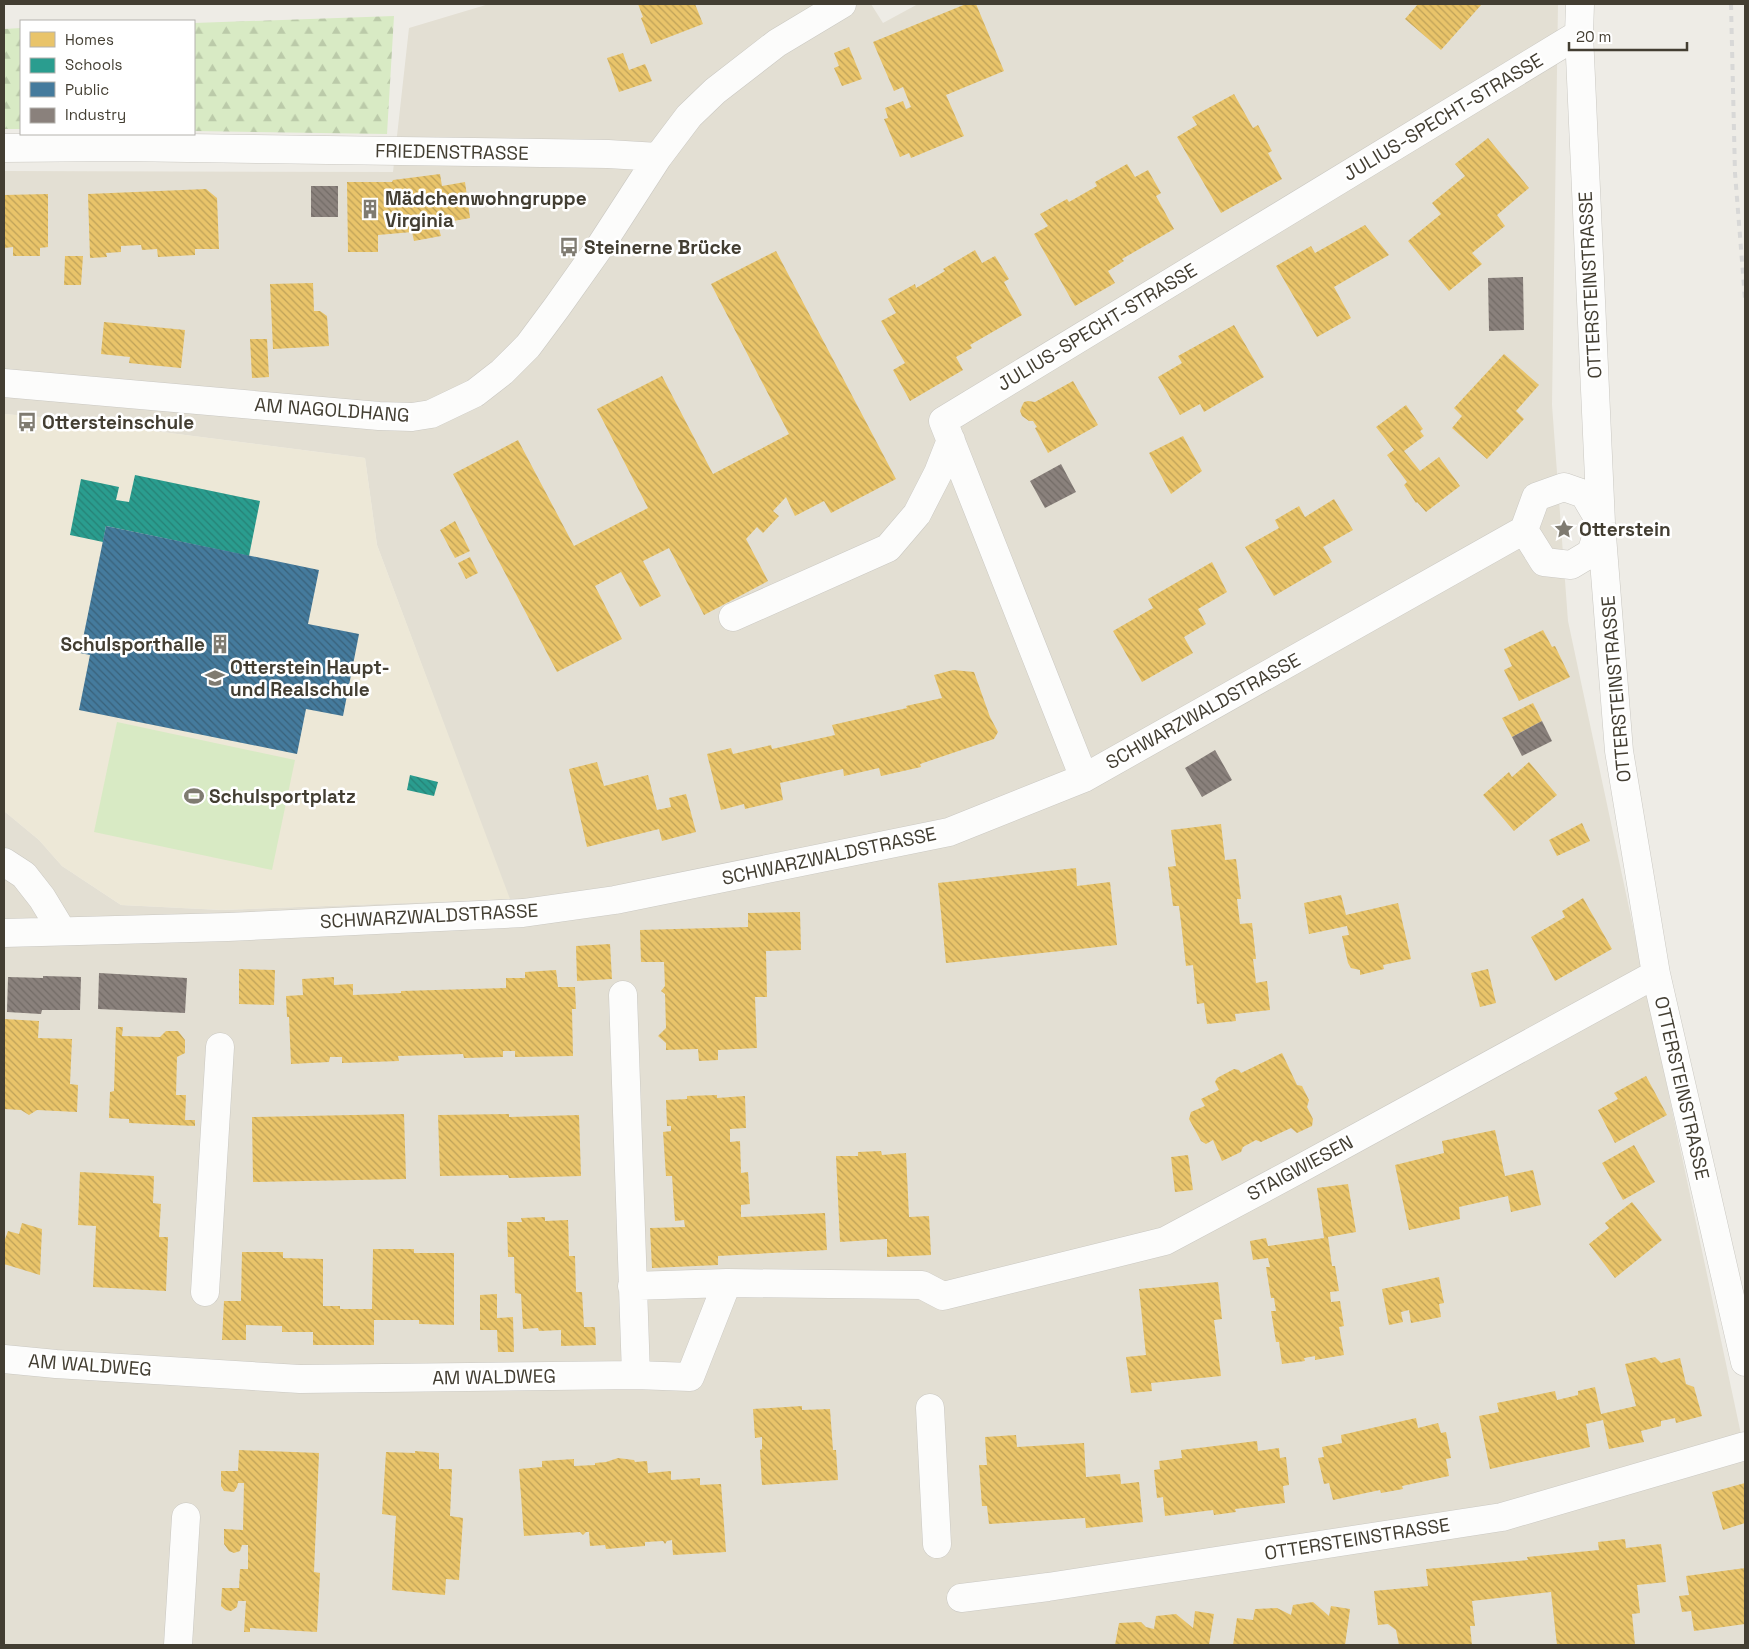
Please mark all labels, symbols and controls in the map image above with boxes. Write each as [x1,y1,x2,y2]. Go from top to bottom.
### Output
legend [20,20,195,135]
scale bar [1569,20,1686,52]
text: 20 m [1576,27,1611,46]
text: Homes [65,30,114,49]
street label: JULIUS-SPECHT-STRASSE [1339,47,1547,187]
text: Schools [65,55,123,74]
text: Public [65,80,109,99]
text: Industry [65,105,126,124]
street label: FRIEDENSTRASSE [375,138,529,166]
place label: Mädchenwohngruppe Virginia [385,186,587,233]
street label: OTTERSTEINSTRASSE [1573,191,1607,379]
building icon: Mädchenwohngruppe Virginia [359,198,381,220]
place label: Steinerne Brücke [584,235,742,260]
bus stop icon: Steinerne Brücke [558,236,580,258]
street label: JULIUS-SPECHT-STRASSE [993,257,1201,397]
street label: AM NAGOLDHANG [254,392,410,428]
place label: Ottersteinschule [42,410,194,435]
bus stop icon: Ottersteinschule [16,411,38,433]
place label: Otterstein [1579,517,1671,542]
place icon: Otterstein [1553,518,1575,540]
street label: OTTERSTEINSTRASSE [1595,595,1637,783]
place label: Schulsporthalle [60,632,205,657]
building icon: Schulsporthalle [209,633,231,655]
street label: SCHWARZWALDSTRASSE [1101,647,1305,775]
place label: Otterstein Haupt- und Realschule [230,655,390,702]
school or university icon: Otterstein Haupt- und Realschule [204,667,226,689]
place label: Schulsportplatz [209,784,356,809]
sports icon: Schulsportplatz [183,785,205,807]
street label: SCHWARZWALDSTRASSE [719,821,939,891]
street label: SCHWARZWALDSTRASSE [319,898,539,934]
street label: OTTERSTEINSTRASSE [1649,994,1715,1182]
street label: STAIGWIESEN [1243,1130,1357,1206]
street label: AM WALDWEG [27,1348,153,1382]
street label: AM WALDWEG [432,1363,556,1391]
street label: OTTERSTEINSTRASSE [1262,1512,1452,1566]

